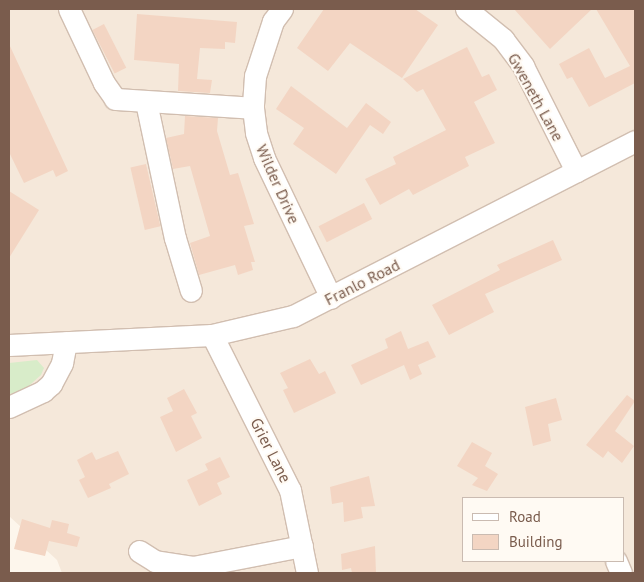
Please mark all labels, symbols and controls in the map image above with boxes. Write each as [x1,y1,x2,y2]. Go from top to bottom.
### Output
street label: Gweneth Lane [504,50,568,144]
street label: Wilder Drive [252,141,304,227]
street label: Franlo Road [321,255,403,309]
street label: Grier Lane [247,414,295,486]
legend [462,497,624,562]
text: Road [509,507,541,526]
text: Building [509,532,563,551]

